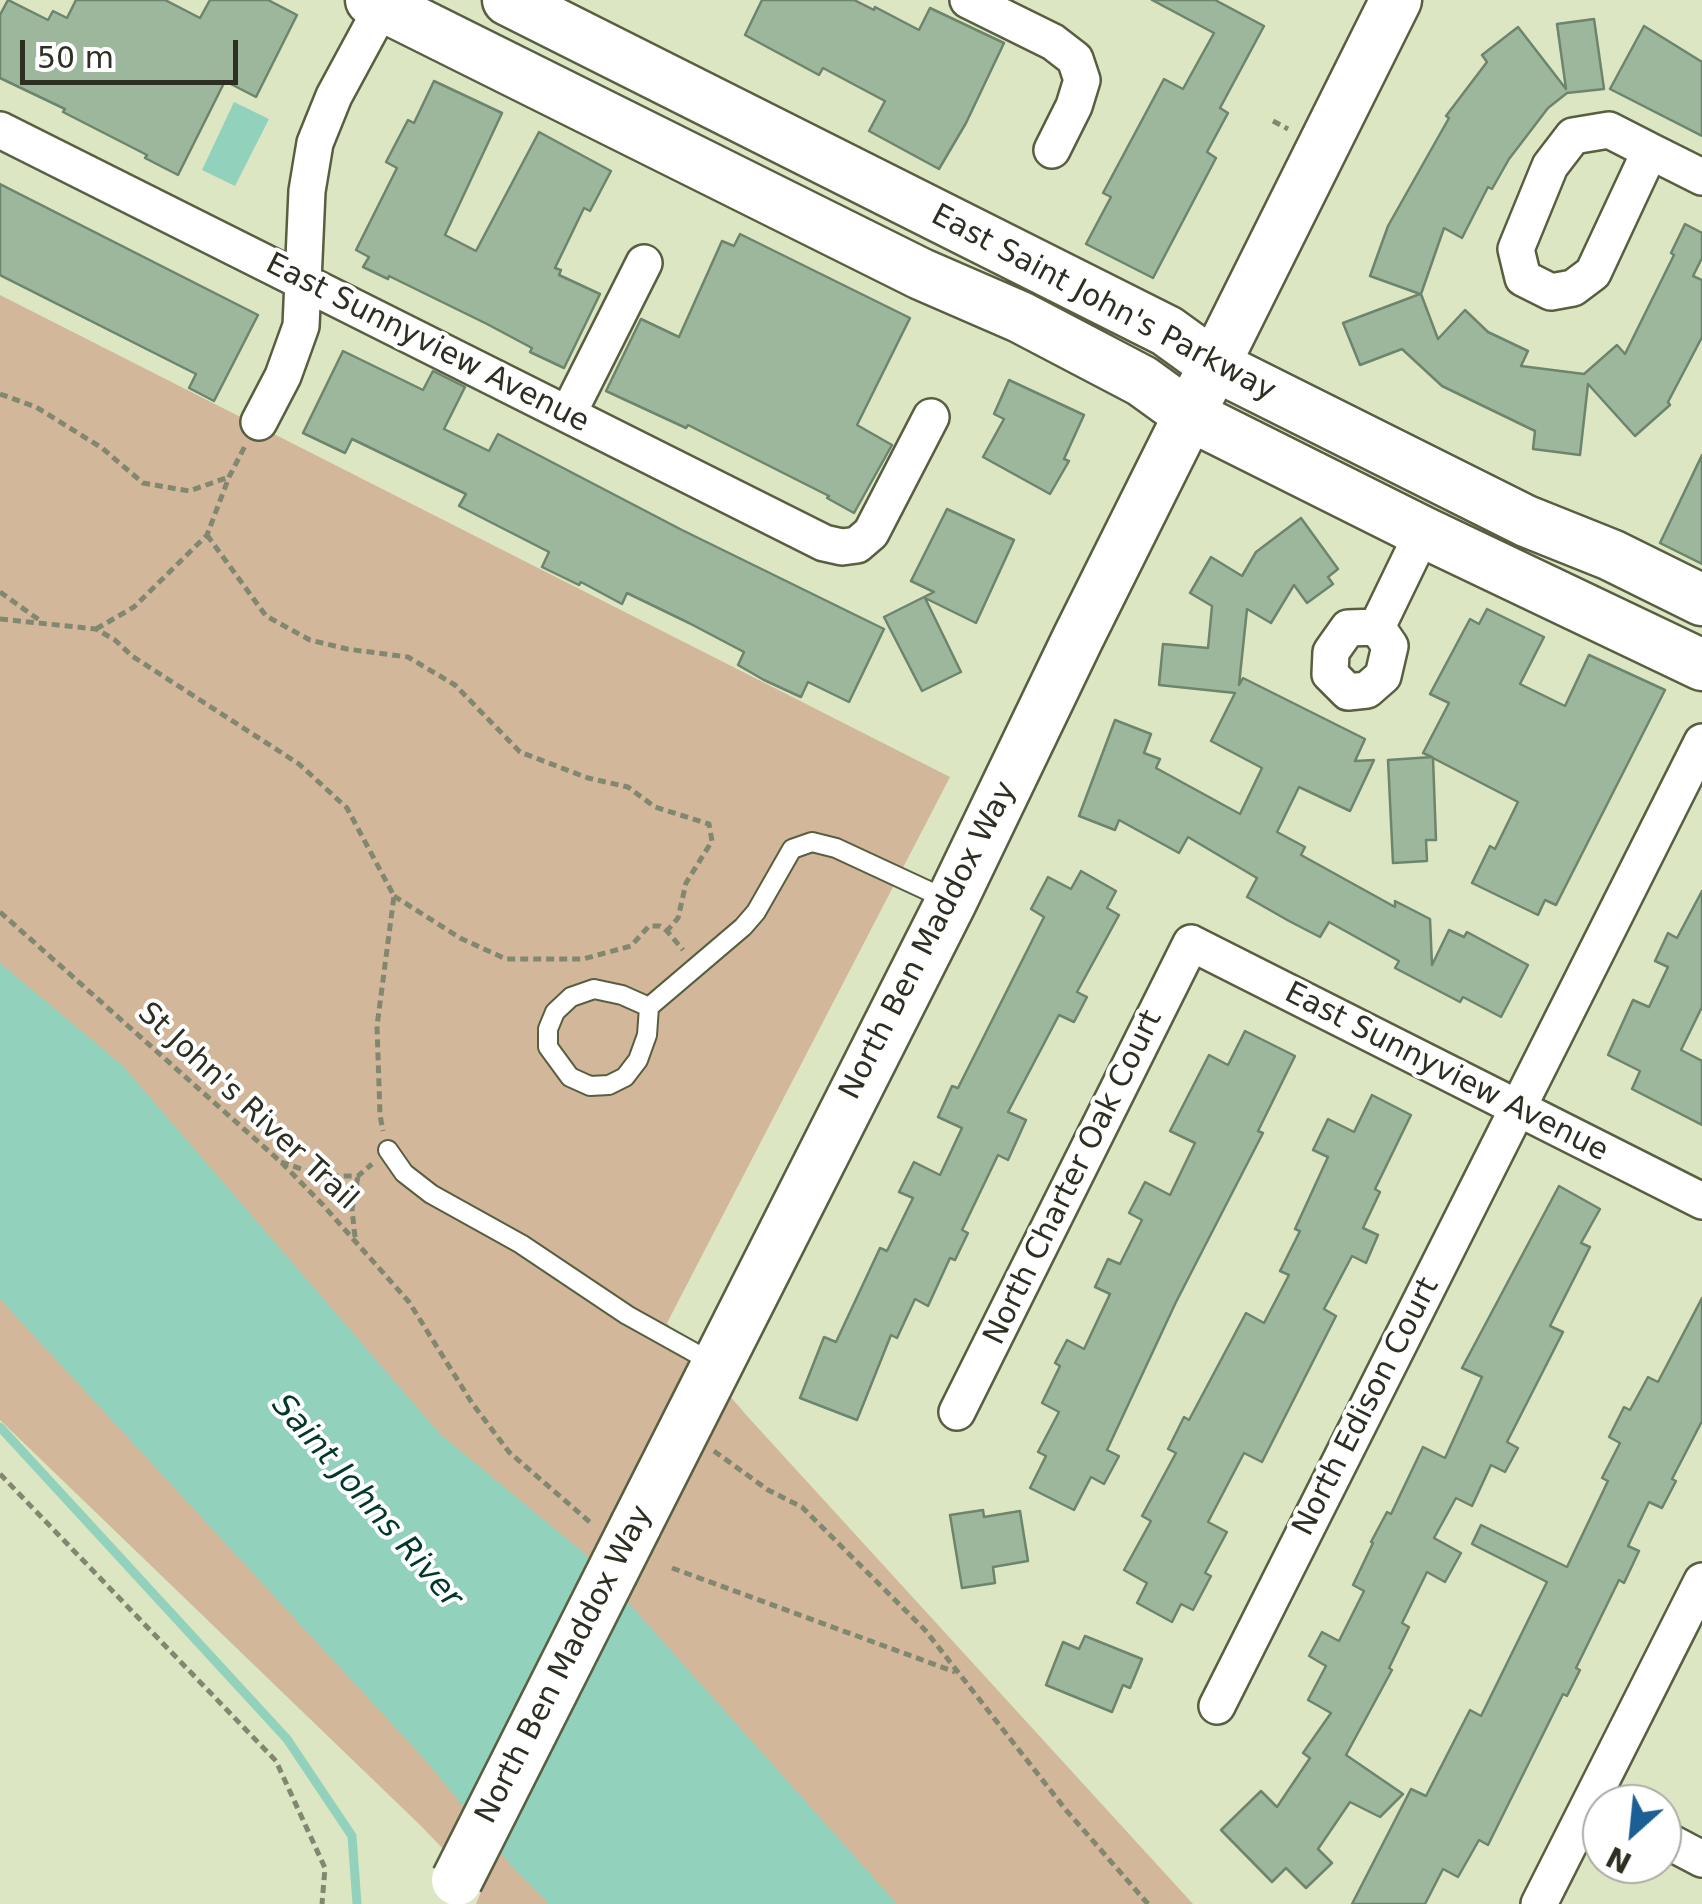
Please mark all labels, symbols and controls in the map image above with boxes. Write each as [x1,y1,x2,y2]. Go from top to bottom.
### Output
scale bar [25,20,242,82]
text: 50 m [37,40,114,75]
street label: East Saint John's Parkway [925,198,1281,410]
street label: East Sunnyview Avenue [259,247,595,441]
street label: North Ben Maddox Way [833,776,1025,1106]
street label: East Sunnyview Avenue [1278,976,1614,1170]
street label: St John's River Trail [130,996,364,1218]
street label: North Charter Oak Court [977,1005,1171,1351]
street label: North Edison Court [1286,1272,1448,1542]
water label: Saint Johns River [263,1387,469,1617]
street label: North Ben Maddox Way [469,1500,661,1830]
north arrow [1582,1784,1682,1884]
text: N [1601,1839,1637,1879]

